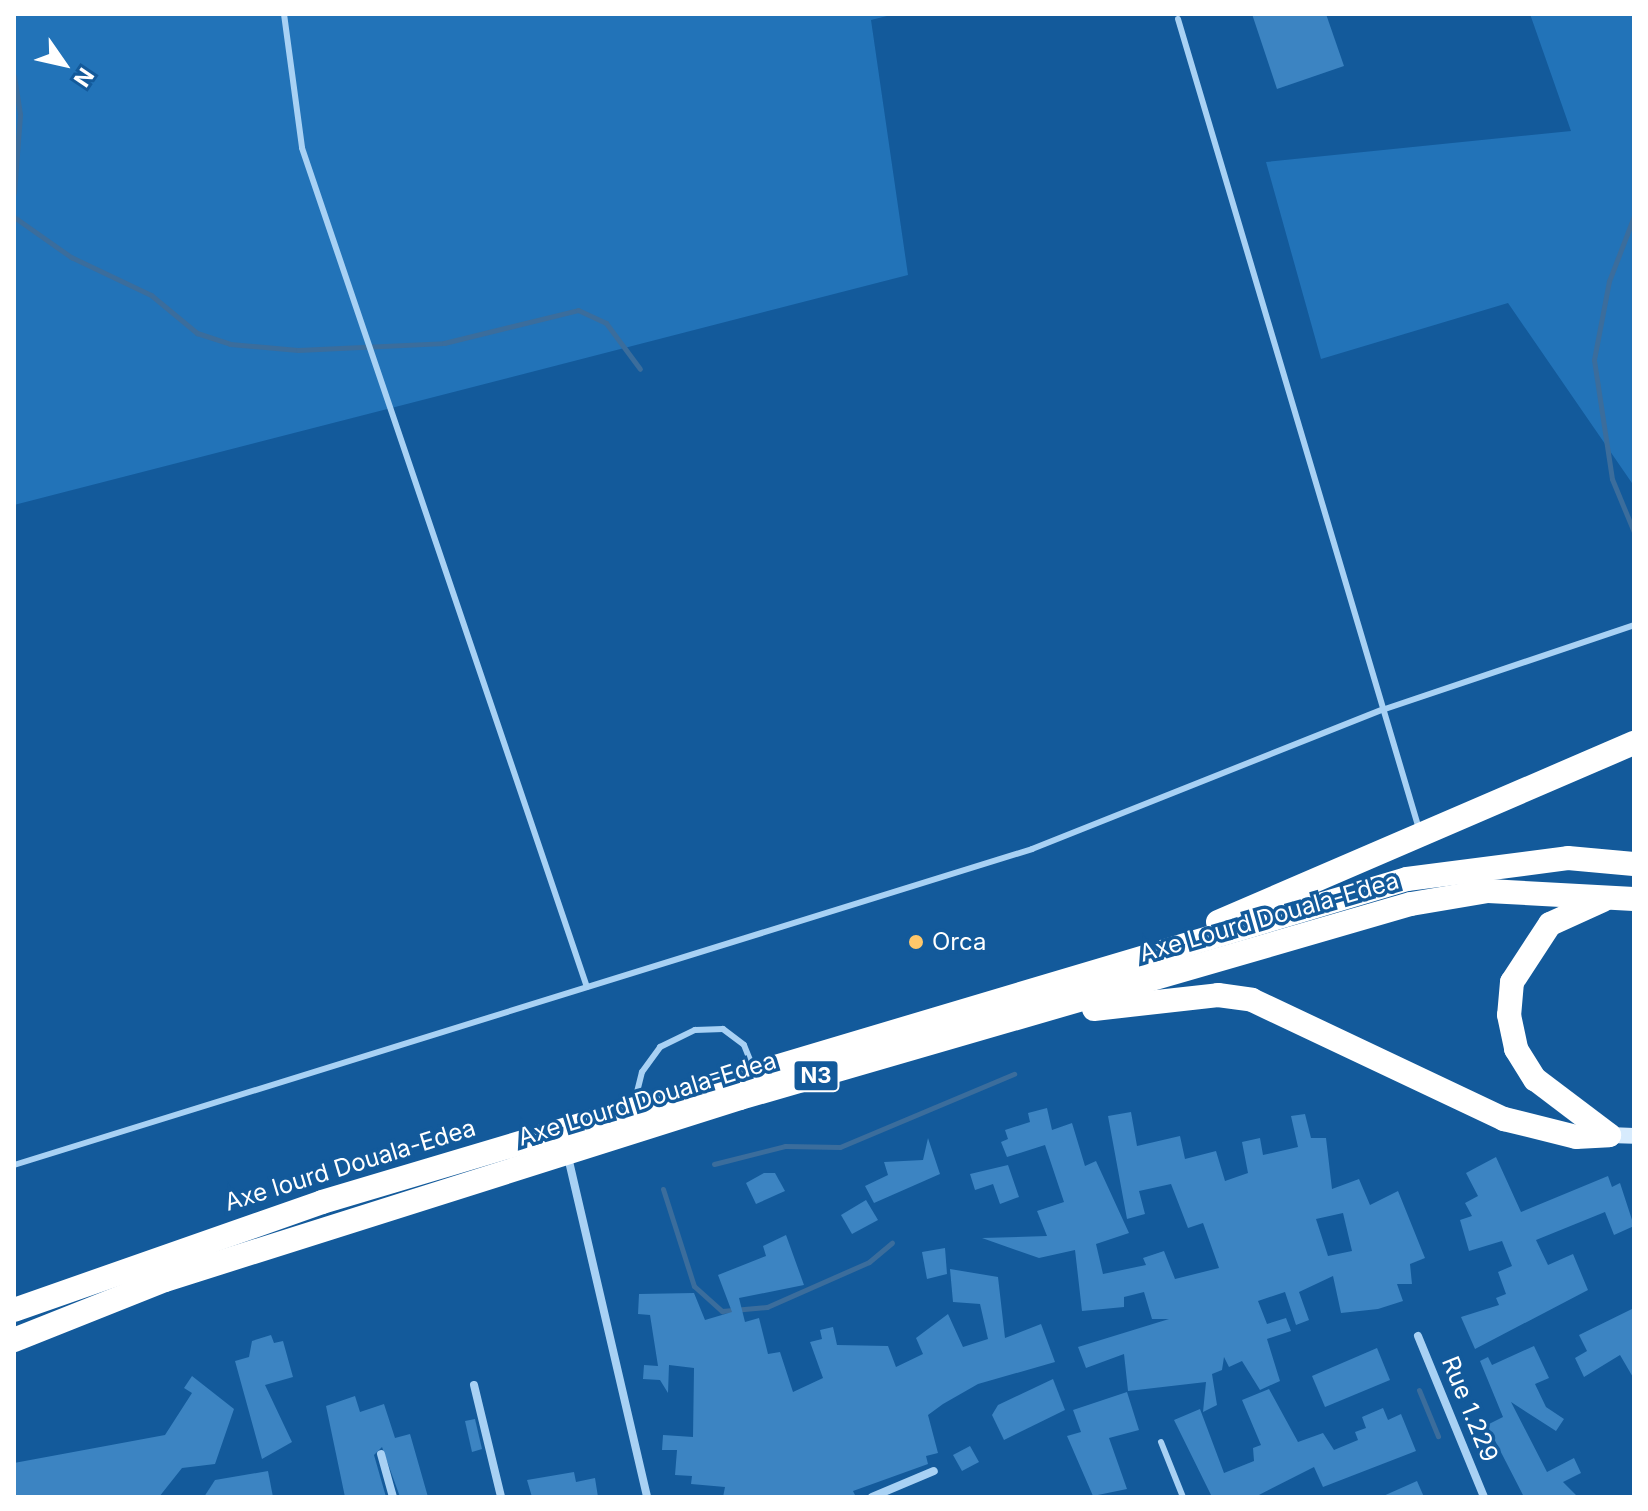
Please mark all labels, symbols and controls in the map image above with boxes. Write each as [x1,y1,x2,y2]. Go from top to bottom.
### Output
north arrow [24,24,104,104]
text: N [68,63,99,92]
street label: Axe Lourd Douala-Edea [1136,866,1402,968]
place label: Orca [932,928,986,956]
marker: Orca [907,933,925,951]
street label: Axe Lourd Douala-Edea [514,1046,780,1152]
road number: N3 [792,1058,840,1094]
street label: Axe lourd Douala-Edea [221,1113,479,1217]
street label: Rue 1.229 [1436,1352,1504,1466]

